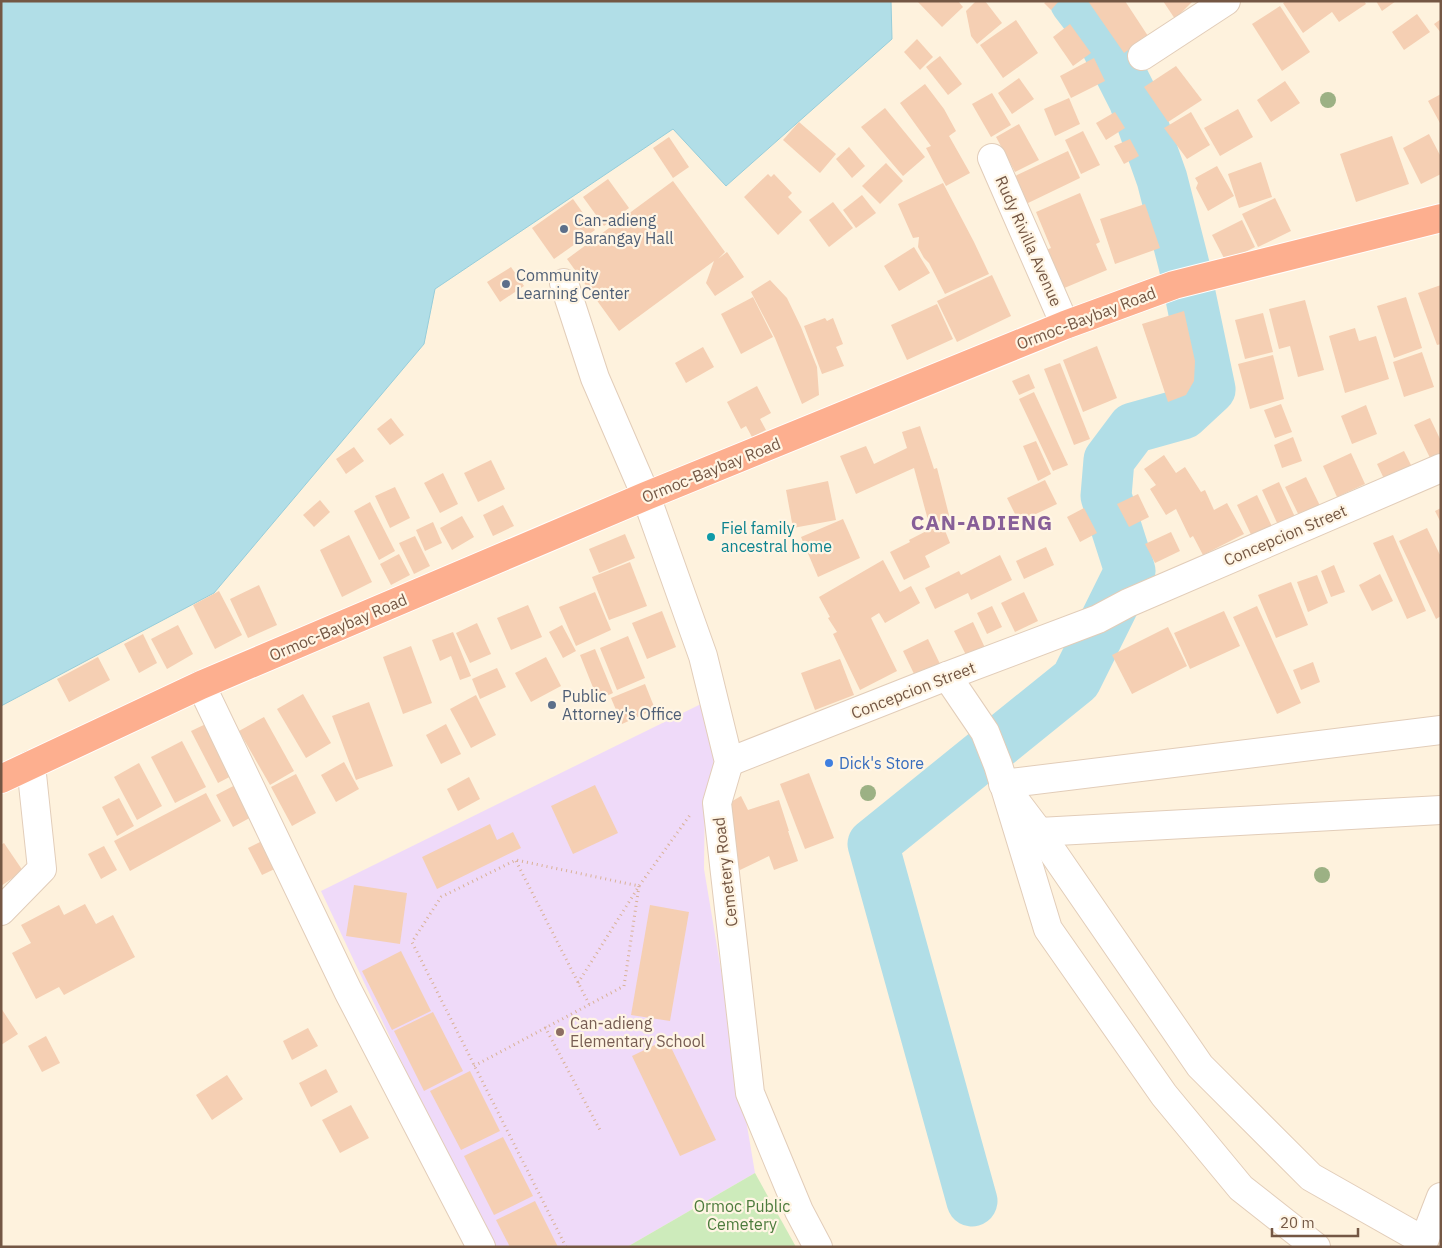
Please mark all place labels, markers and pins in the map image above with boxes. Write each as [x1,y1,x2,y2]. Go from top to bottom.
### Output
place label: Can-adieng Barangay Hall [574,210,674,248]
marker: Can-adieng Barangay Hall [558,223,570,235]
place label: Community Learning Center [516,265,630,303]
marker: Community Learning Center [500,278,512,290]
place label: Fiel family ancestral home [721,518,832,556]
marker: Fiel family ancestral home [705,531,717,543]
place label: Public Attorney's Office [562,686,682,724]
marker: Public Attorney's Office [546,699,558,711]
place label: Dick's Store [839,753,924,773]
marker: Dick's Store [823,757,835,769]
place label: Can-adieng Elementary School [570,1013,705,1051]
marker: Can-adieng Elementary School [554,1026,566,1038]

